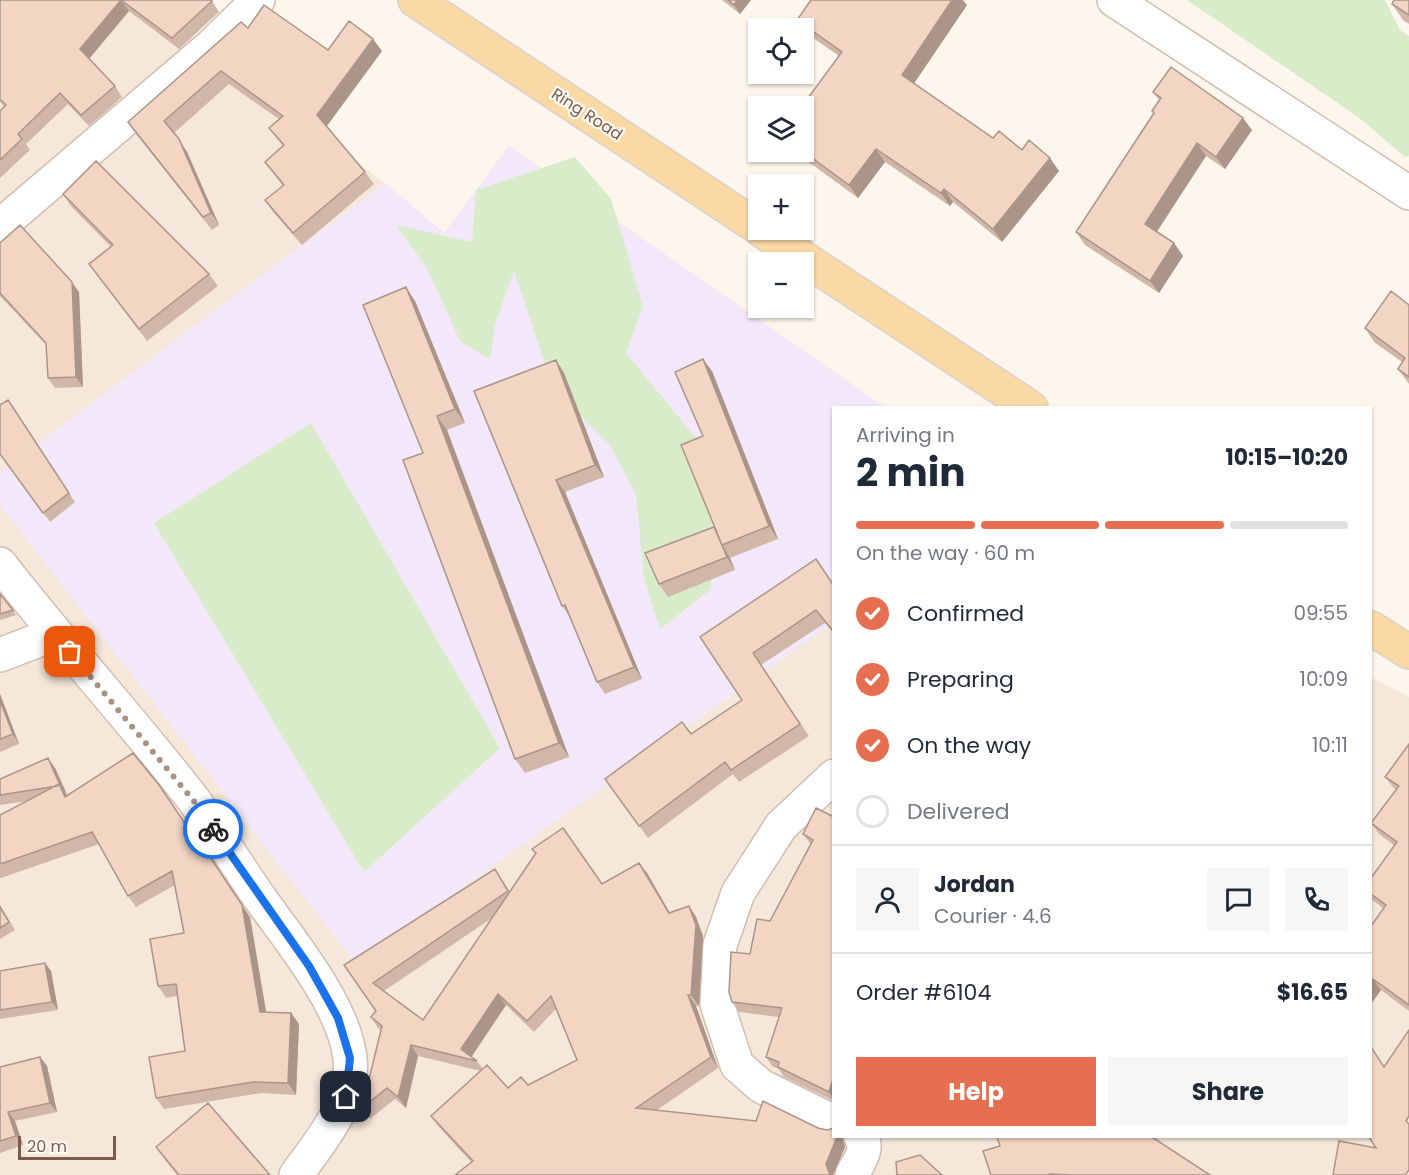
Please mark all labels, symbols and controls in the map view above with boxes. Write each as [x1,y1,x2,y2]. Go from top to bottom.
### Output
map controls [748,18,814,318]
button: locate [748,18,814,84]
street label: Ring Road [547,82,627,146]
button: layers [748,96,814,162]
button: + [748,174,814,240]
button: − [748,252,814,318]
text: Arriving in [856,421,955,449]
text: 10:15–10:20 [1226,442,1348,473]
text: 2 min [856,445,966,500]
text: On the way · 60 m [856,539,1035,567]
icon: check [856,597,889,630]
text: Confirmed [907,598,1024,629]
text: 09:55 [1293,599,1348,627]
pin [44,626,95,677]
icon: bag [53,635,86,668]
icon: check [856,663,889,696]
text: Preparing [907,664,1014,695]
text: 10:09 [1300,665,1348,693]
icon: check [856,729,889,762]
text: On the way [907,730,1031,761]
text: 10:11 [1312,731,1348,759]
text: Delivered [907,796,1010,827]
courier [183,799,243,859]
icon: bike [197,813,230,846]
button: person [856,868,919,931]
button: chat [1207,868,1270,931]
button: phone [1285,868,1348,931]
text: Jordan [934,869,1015,900]
text: Courier · 4.6 [934,902,1052,930]
text: Order #6104 [856,977,991,1008]
text: $16.65 [1277,977,1348,1008]
button: Help [856,1057,1096,1126]
button: Share [1108,1057,1348,1126]
pin [320,1071,371,1122]
icon: home [329,1080,362,1113]
scale bar [18,1133,116,1160]
text: 20 m [27,1135,67,1158]

